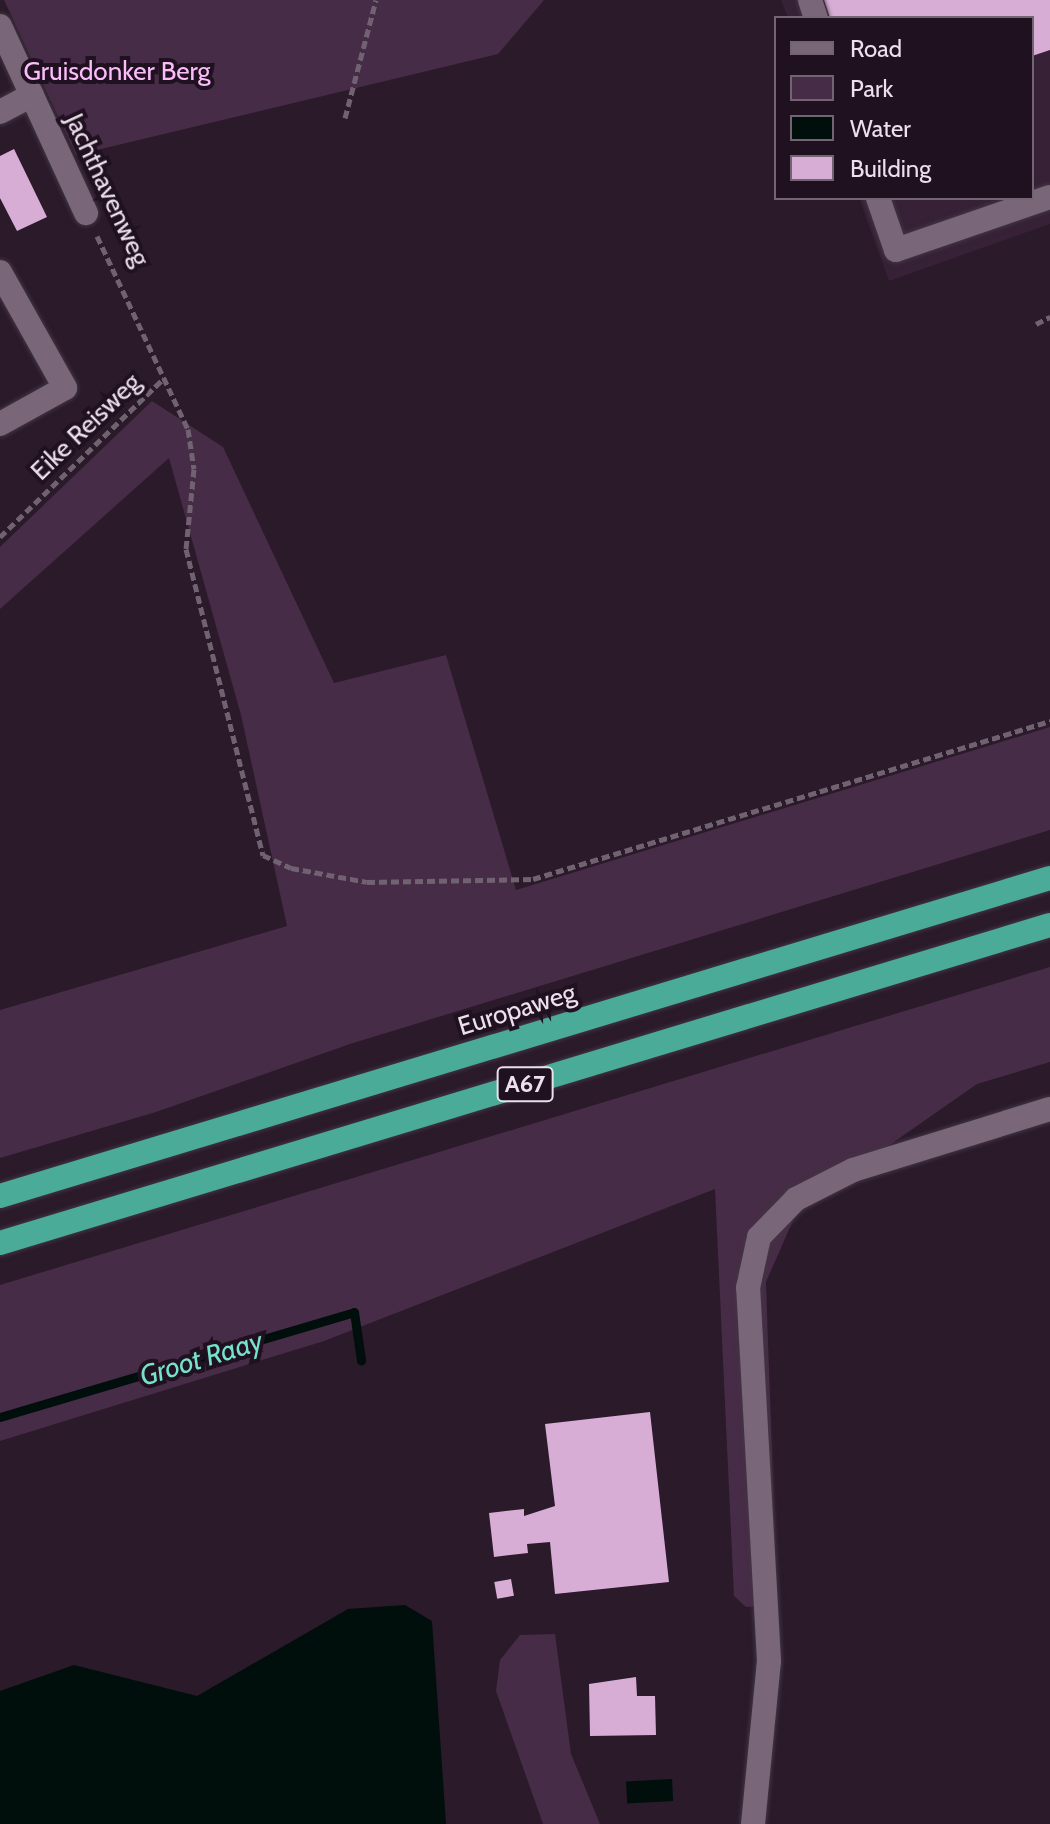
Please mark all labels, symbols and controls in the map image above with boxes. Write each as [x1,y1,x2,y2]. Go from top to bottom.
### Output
legend [774,16,1034,200]
text: Road [850,34,902,63]
park label: Gruisdonker Berg [24,56,210,88]
text: Park [850,74,893,103]
street label: Jachthavenweg [58,109,156,271]
text: Water [850,114,911,143]
text: Building [850,154,931,183]
street label: Eike Reisweg [25,367,147,487]
street label: Europaweg [454,977,580,1043]
road number: A67 [495,1064,555,1104]
water label: Groot Raay [135,1323,267,1393]

